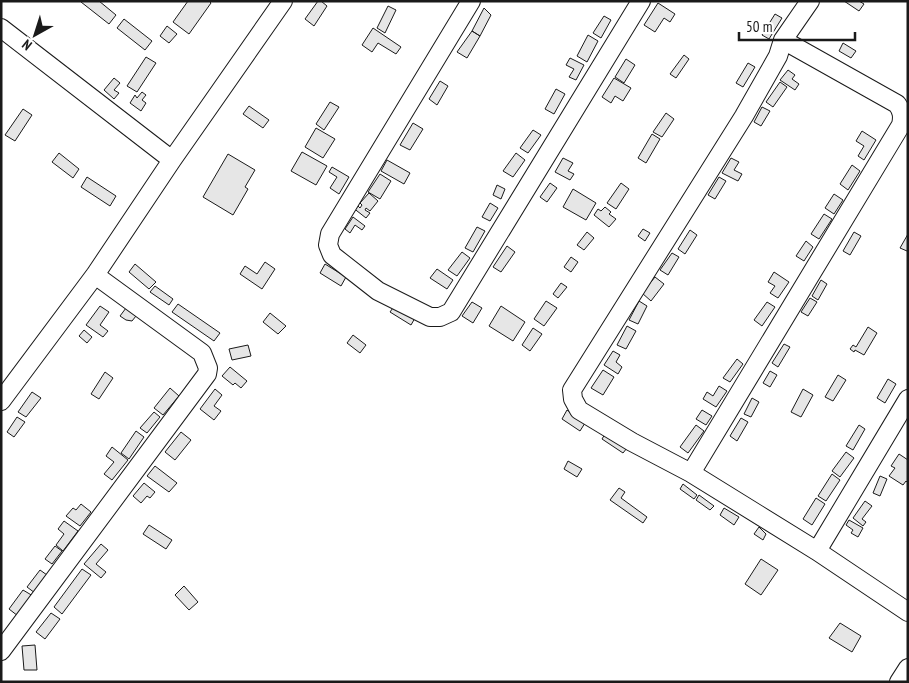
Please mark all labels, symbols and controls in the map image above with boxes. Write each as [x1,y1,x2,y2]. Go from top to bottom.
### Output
north arrow [10,10,60,60]
scale bar [739,10,855,42]
text: 50 m [746,17,772,36]
text: N [18,36,35,54]

